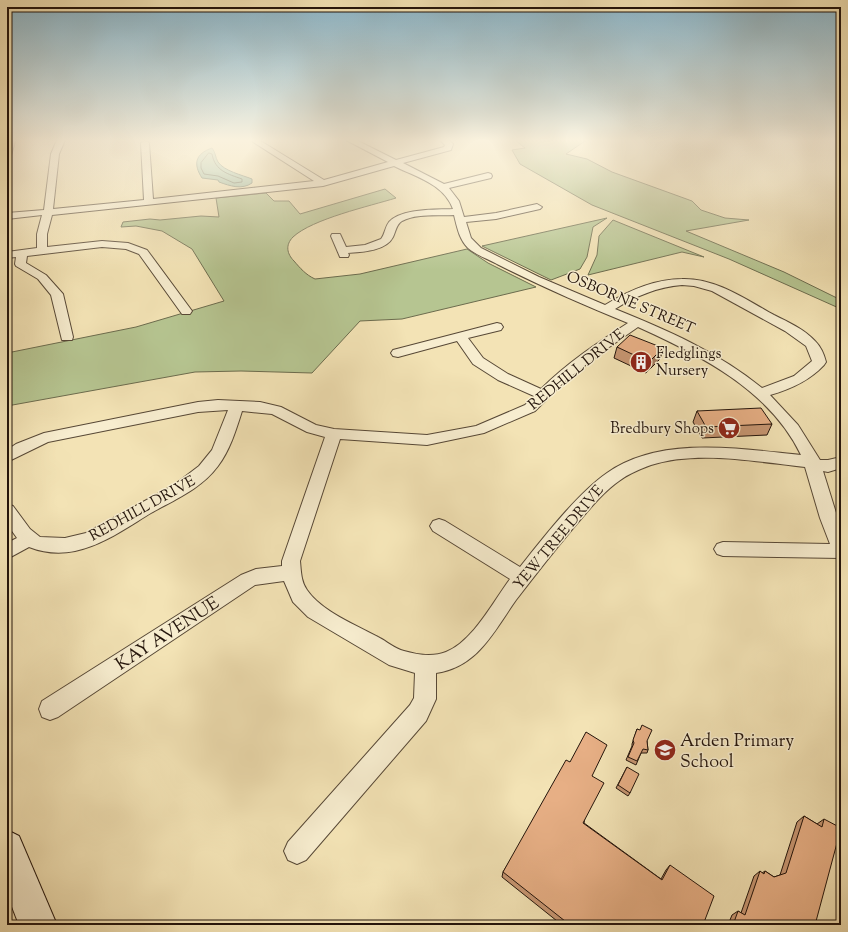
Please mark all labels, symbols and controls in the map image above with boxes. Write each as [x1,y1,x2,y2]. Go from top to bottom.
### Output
street label: OSBORNE STREET [563,267,698,340]
street label: REDHILL DRIVE [524,325,630,416]
place label: Fledglings Nursery [656,344,721,382]
building icon: Fledglings Nursery [628,349,654,375]
supermarket icon: Bredbury Shops [716,415,742,441]
place label: Bredbury Shops [610,419,714,440]
street label: REDHILL DRIVE [86,471,200,547]
street label: YEW TREE DRIVE [509,481,609,595]
street label: KAY AVENUE [111,591,225,678]
place label: Arden Primary School [680,729,794,776]
school or university icon: Arden Primary School [652,737,678,763]

